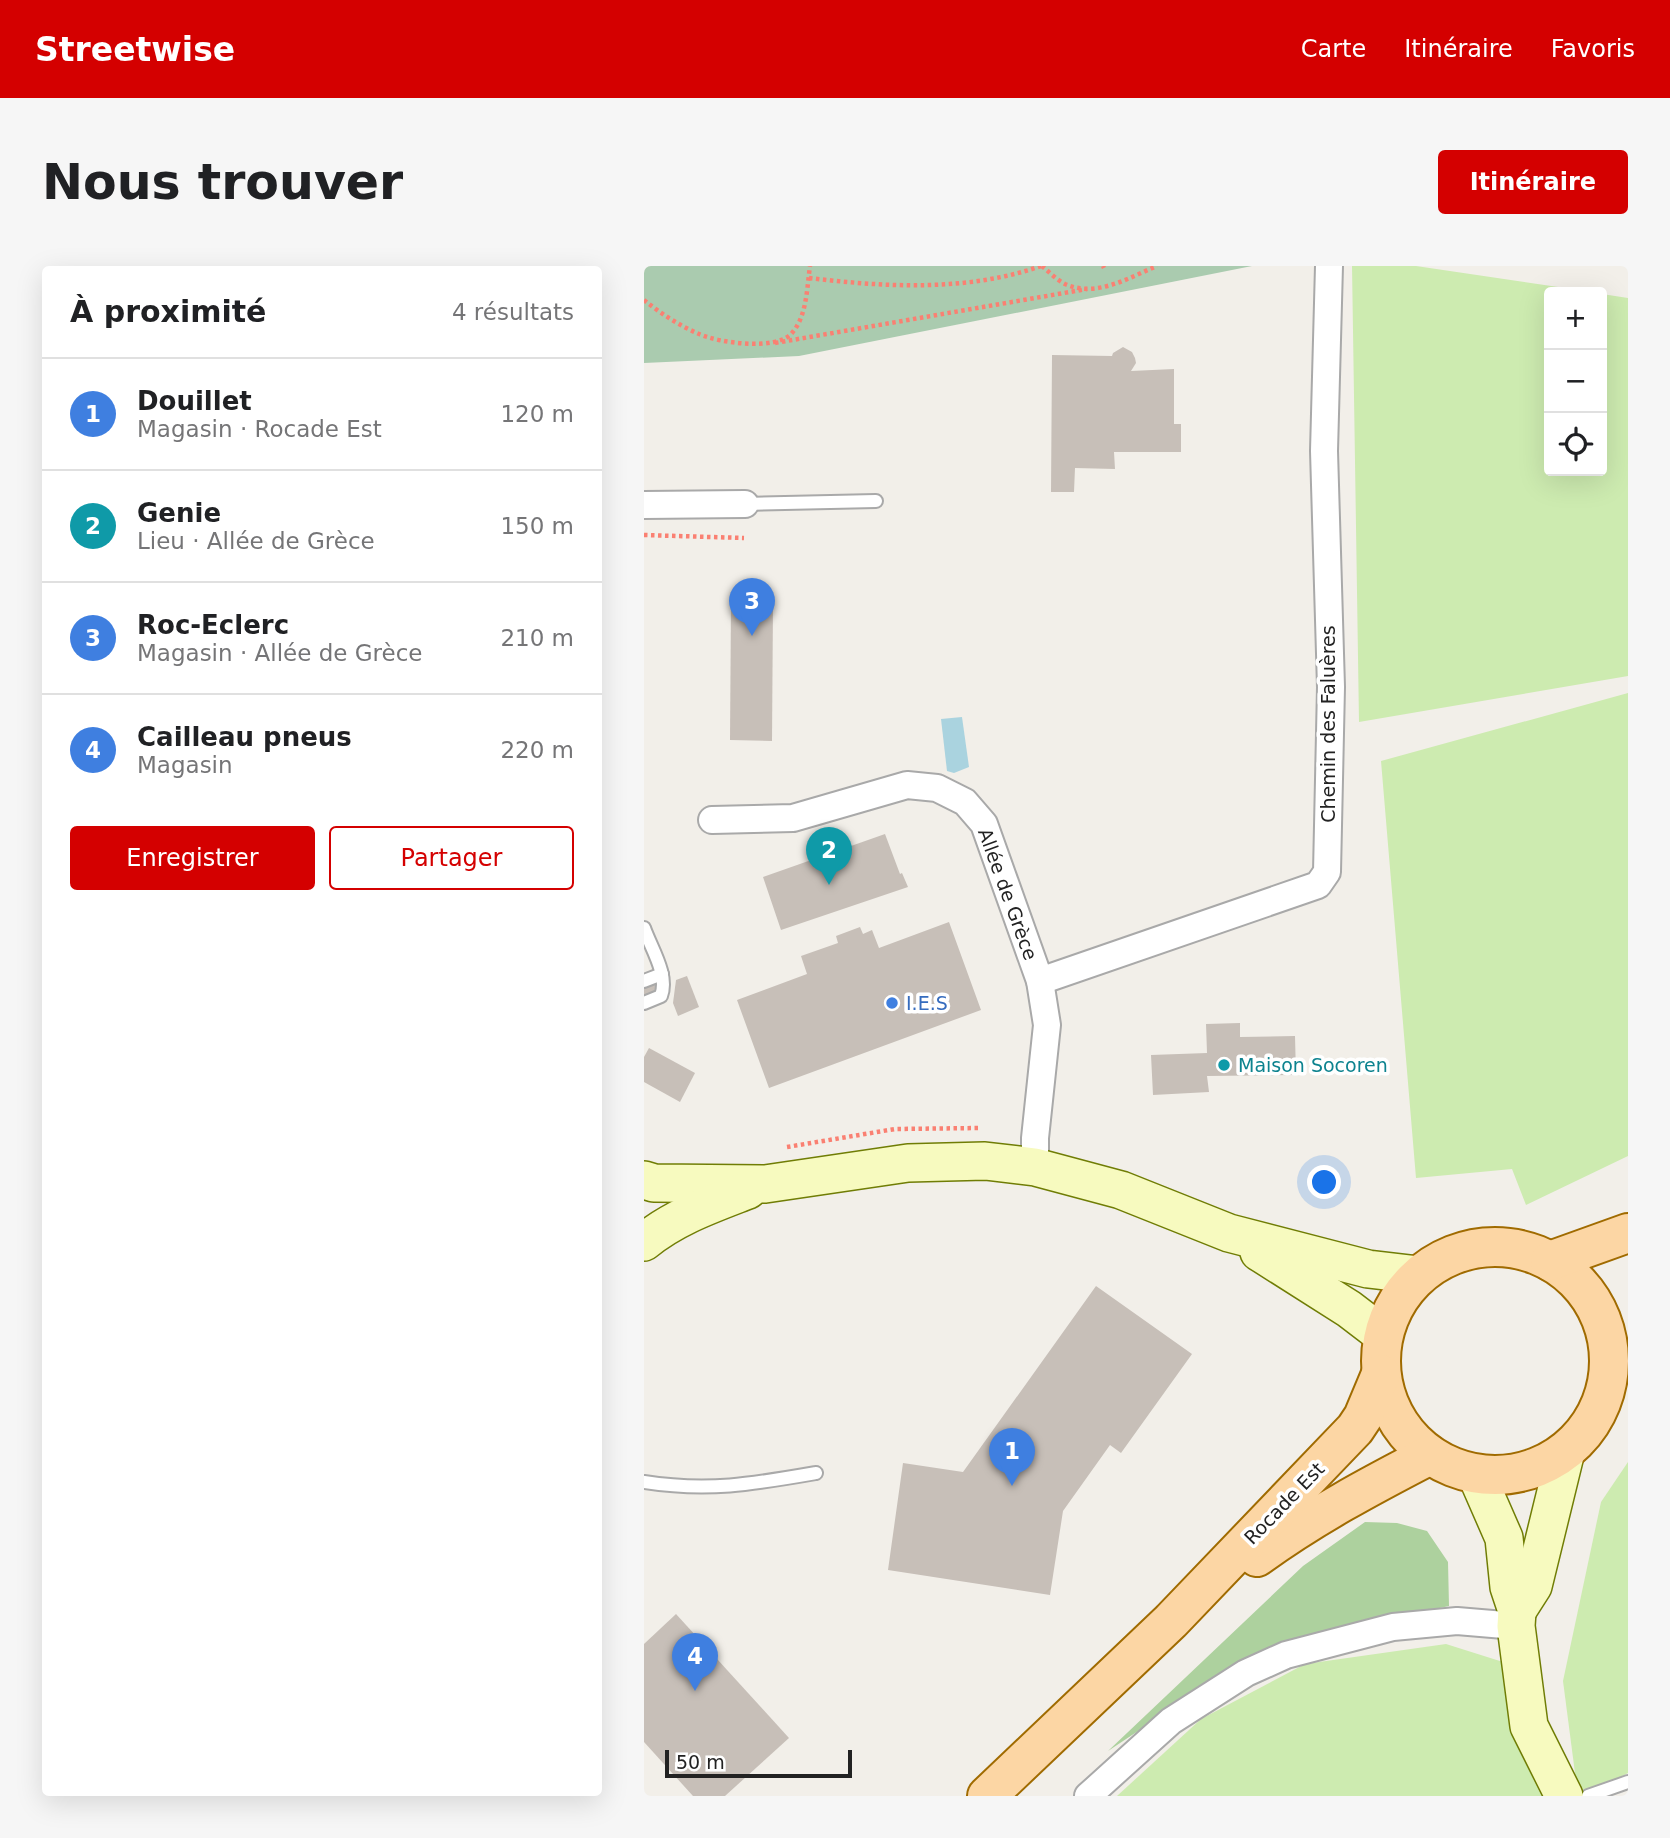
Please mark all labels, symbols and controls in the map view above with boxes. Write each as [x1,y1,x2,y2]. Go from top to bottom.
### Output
text: Streetwise [35,30,235,69]
text: Carte [1301,35,1366,63]
text: Itinéraire [1404,35,1513,63]
text: Favoris [1551,35,1635,63]
button: Itinéraire [1438,150,1628,214]
text: Nous trouver [42,154,403,211]
map controls [1544,287,1607,476]
button: + [1544,287,1607,350]
text: À proximité [70,294,266,329]
text: 4 résultats [452,299,574,325]
button: − [1544,350,1607,413]
text: Douillet [137,386,252,416]
text: 1 [85,401,101,427]
text: 120 m [500,401,574,427]
button: locate [1544,413,1607,476]
text: Magasin · Rocade Est [137,416,382,442]
text: Genie [137,498,221,528]
text: 2 [85,513,101,539]
text: 150 m [500,513,574,539]
text: Lieu · Allée de Grèce [137,528,375,554]
pin: 3 [729,578,775,636]
text: Roc-Eclerc [137,610,289,640]
text: 3 [85,625,101,651]
text: 210 m [500,625,574,651]
street label: Chemin des Faluères [1317,625,1339,823]
text: Magasin · Allée de Grèce [137,640,422,666]
text: Cailleau pneus [137,722,352,752]
text: 4 [85,737,101,763]
text: 220 m [500,737,574,763]
text: Magasin [137,752,233,778]
street label: Allée de Grèce [974,825,1042,963]
button: Enregistrer [70,826,315,890]
button: Partager [329,826,574,890]
pin: 2 [806,827,852,885]
place label: I.E.S [906,992,948,1014]
marker: I.E.S [884,995,900,1011]
place label: Maison Socoren [1238,1054,1388,1076]
marker: Maison Socoren [1216,1057,1232,1073]
your location [1307,1165,1341,1199]
pin: 1 [989,1428,1035,1486]
street label: Rocade Est [1240,1458,1328,1548]
pin: 4 [672,1633,718,1691]
scale bar [665,1747,852,1779]
text: 50 m [676,1751,725,1773]

